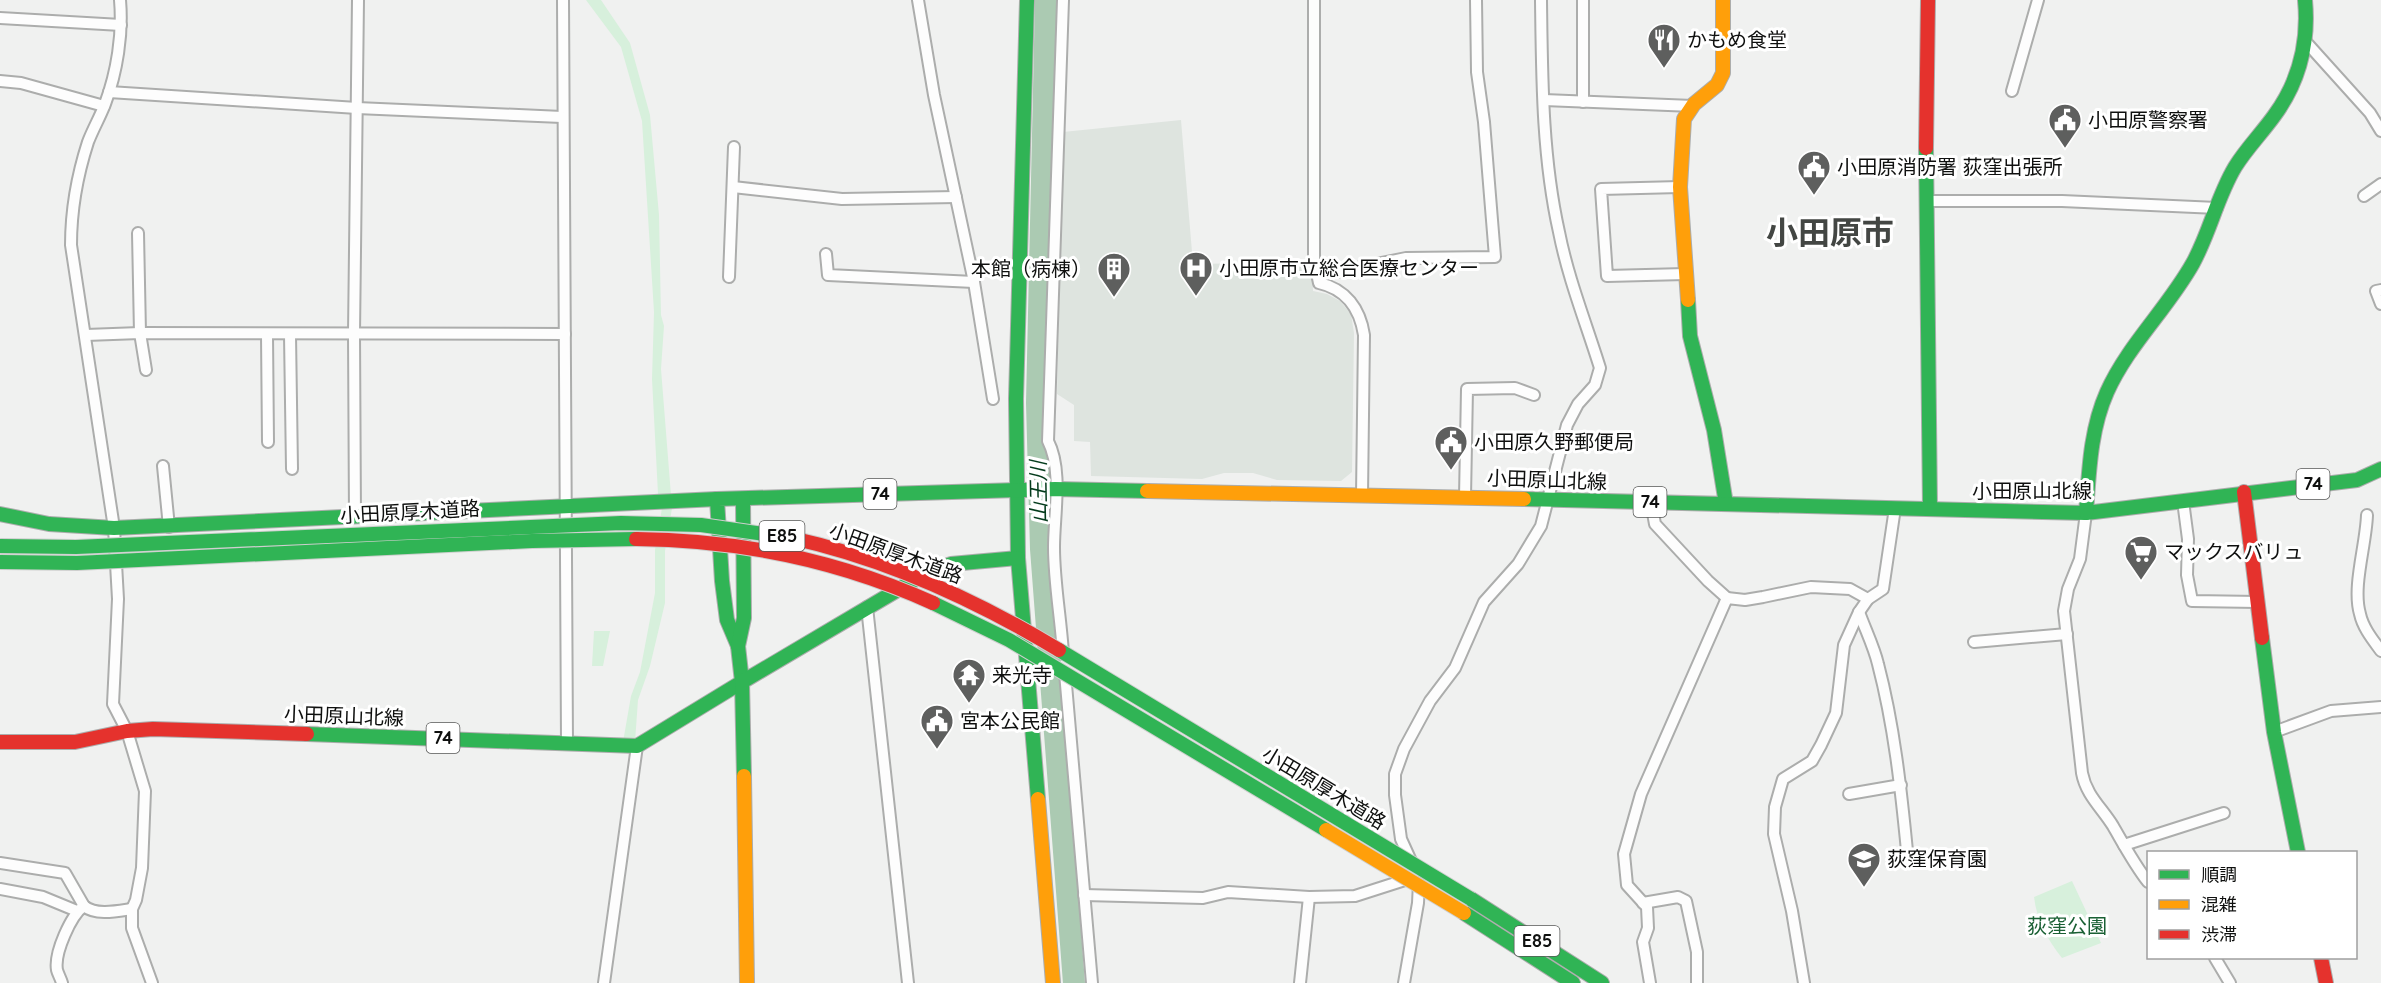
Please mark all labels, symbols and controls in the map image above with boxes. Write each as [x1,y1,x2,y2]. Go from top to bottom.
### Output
restaurant icon: かもめ食堂 [1646,22,1682,69]
place label: かもめ食堂 [1687,27,1787,52]
public building icon: 小田原警察署 [2047,102,2083,149]
place label: 小田原警察署 [2088,107,2208,132]
public building icon: 小田原消防署 荻窪出張所 [1796,149,1832,196]
place label: 小田原消防署 荻窪出張所 [1837,154,2062,179]
district label: 小田原市 [1766,212,1894,252]
hospital icon: 小田原市立総合医療センター [1178,250,1214,297]
building icon: 本館（病棟） [1096,251,1132,298]
place label: 小田原市立総合医療センター [1219,255,1479,280]
place label: 本館（病棟） [971,256,1091,281]
public building icon: 小田原久野郵便局 [1433,424,1469,471]
place label: 小田原久野郵便局 [1474,429,1634,454]
water label: 山王川 [1024,458,1052,524]
street label: 小田原山北線 [1487,465,1607,494]
road number: 74 [2296,469,2330,499]
street label: 小田原山北線 [1972,478,2092,503]
road number: 74 [864,479,896,509]
road number: 74 [1634,487,1666,517]
street label: 小田原厚木道路 [339,495,481,528]
street label: 小田原厚木道路 [826,517,966,588]
road number: E85 [760,521,804,551]
supermarket icon: マックスバリュ [2123,534,2159,581]
place label: マックスバリュ [2164,539,2303,564]
temple icon: 来光寺 [951,657,987,704]
place label: 来光寺 [992,662,1052,687]
street label: 小田原山北線 [284,701,404,730]
public building icon: 宮本公民館 [919,703,955,750]
place label: 宮本公民館 [960,708,1060,733]
road number: 74 [426,723,460,753]
street label: 小田原厚木道路 [1258,741,1391,834]
school or university icon: 荻窪保育園 [1846,841,1882,888]
place label: 荻窪保育園 [1887,846,1987,871]
legend [2147,851,2357,959]
text: 順調 [2201,863,2237,886]
text: 混雑 [2201,893,2237,916]
park label: 荻窪公園 [2027,913,2107,938]
text: 渋滞 [2201,923,2237,946]
road number: E85 [1514,926,1560,956]

